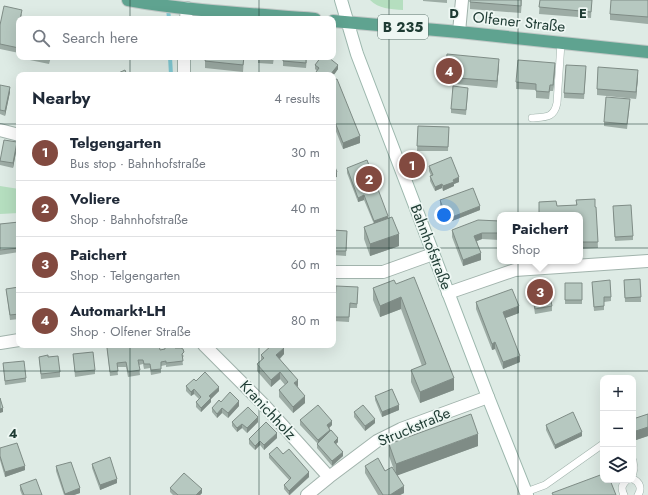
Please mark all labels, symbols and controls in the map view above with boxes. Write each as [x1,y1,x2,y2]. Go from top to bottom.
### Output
text: D [449,4,459,23]
text: E [579,4,587,23]
street label: Olfener Straße [472,6,567,38]
road number: B 235 [378,15,428,39]
search box [16,16,336,60]
icon: search [30,27,52,49]
text: Search here [62,27,138,49]
pin: 4 [436,56,462,86]
text: Nearby [32,86,90,110]
text: 4 results [274,89,320,108]
text: Telgengarten [70,132,161,154]
text: 1 [42,143,48,162]
text: 30 m [291,143,320,162]
pin: 1 [399,150,425,180]
text: Bus stop · Bahnhofstraße [70,154,206,173]
pin: 2 [356,164,382,194]
text: Voliere [70,188,120,210]
text: 2 [41,199,49,218]
text: 40 m [291,199,320,218]
street label: Bahnhofstraße [405,201,457,293]
your location [434,205,454,225]
text: Shop · Bahnhofstraße [70,210,188,229]
popup [497,212,583,264]
text: Paichert [512,218,568,240]
text: Shop [512,240,540,259]
text: Paichert [70,244,127,266]
text: 3 [41,255,49,274]
text: 60 m [291,255,320,274]
text: Shop · Telgengarten [70,266,180,285]
pin: 3 [527,277,553,307]
text: Automarkt-LH [70,300,166,322]
text: 4 [40,311,50,330]
text: 80 m [291,311,320,330]
text: Shop · Olfener Straße [70,322,191,341]
street label: Kranichholz [235,375,301,445]
map controls [600,375,636,483]
button: + [600,375,636,411]
street label: Struckstraße [374,402,454,452]
button: − [600,411,636,447]
text: 4 [8,424,18,443]
button: layers [600,447,636,483]

